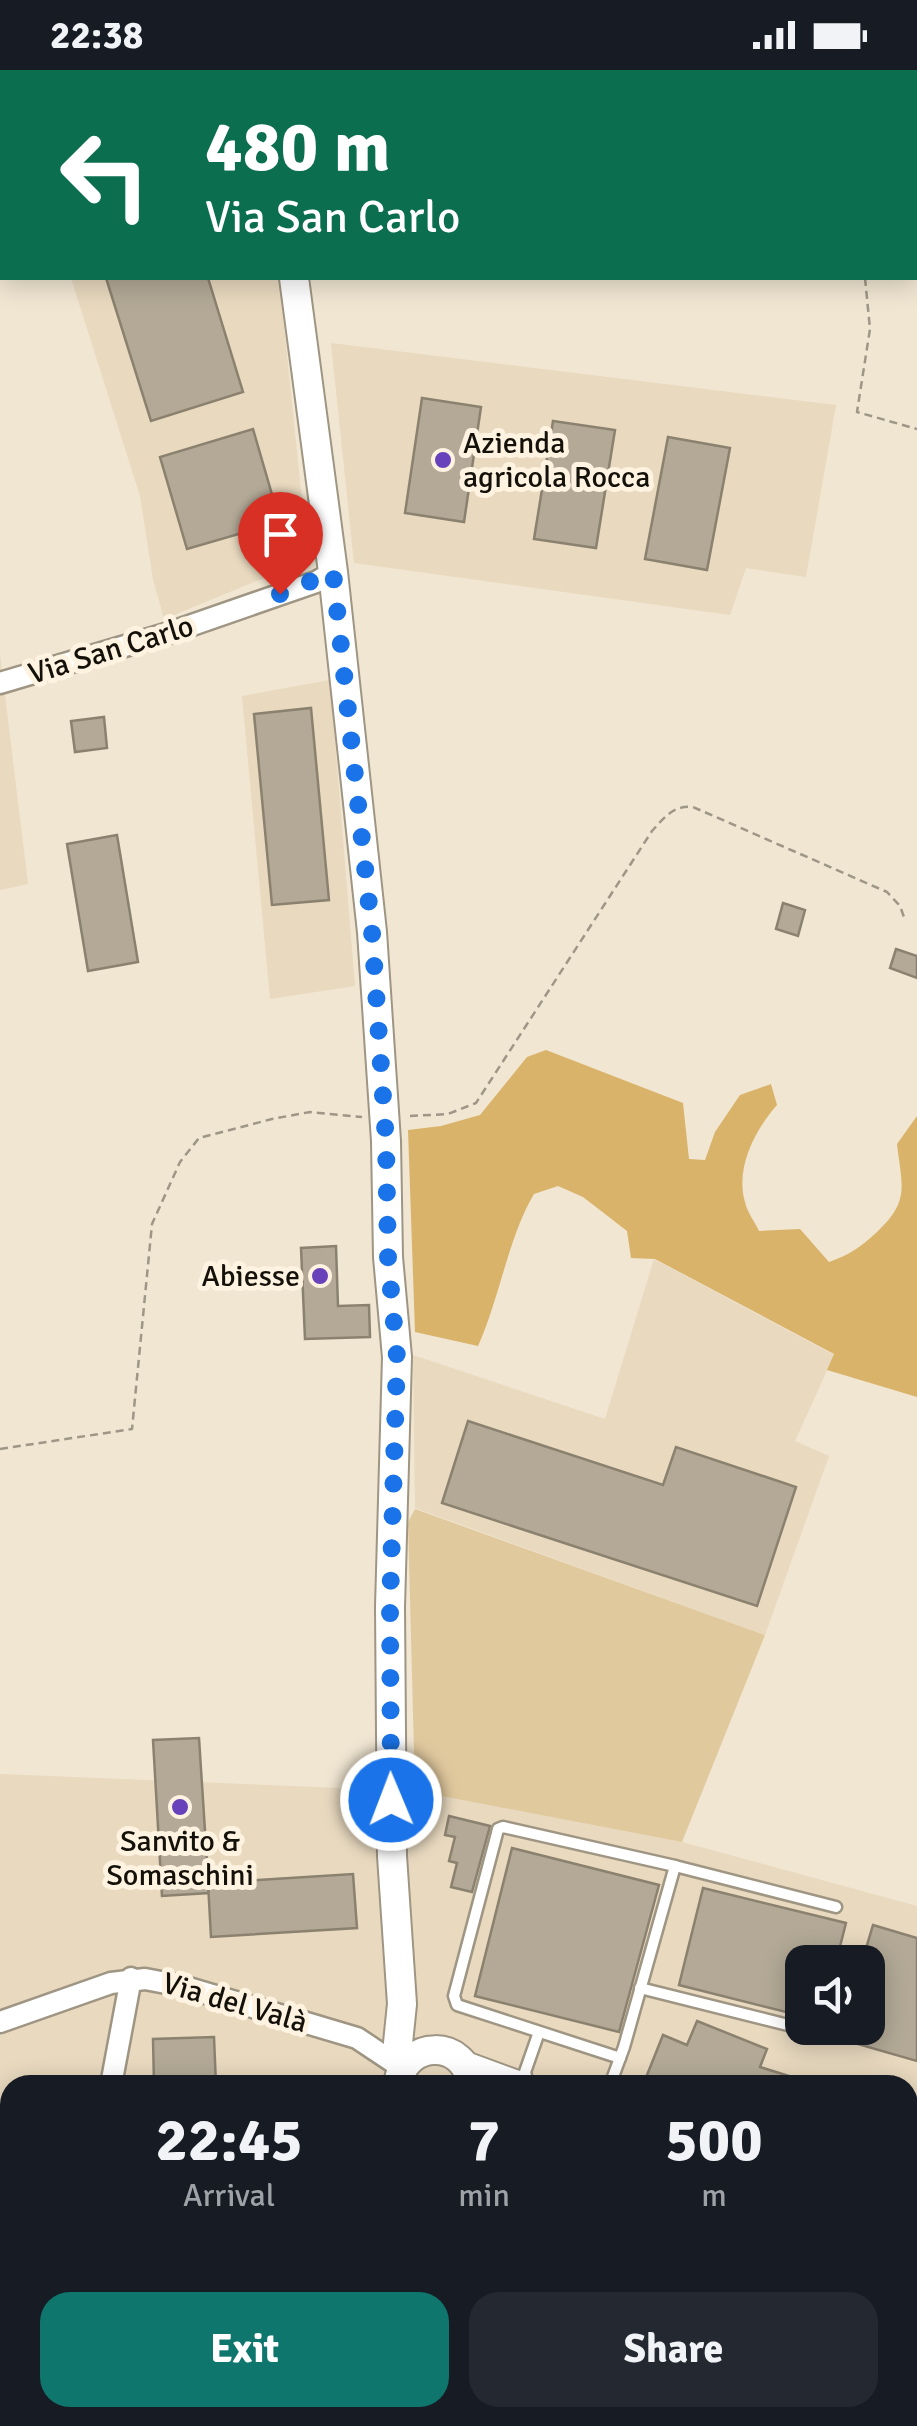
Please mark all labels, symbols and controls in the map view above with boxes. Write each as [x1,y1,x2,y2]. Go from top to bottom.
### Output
text: 22:38 [50,12,143,59]
text: 480 m [205,104,390,190]
icon: left [40,110,170,240]
text: Via San Carlo [205,190,460,245]
place label: Azienda agricola Rocca [463,425,650,496]
marker: Azienda agricola Rocca [432,449,454,471]
pin [238,492,323,595]
icon: arrive [253,507,308,562]
street label: Via San Carlo [24,607,198,693]
place label: Abiesse [201,1258,300,1295]
marker: Abiesse [309,1265,331,1287]
position arrow [339,1748,443,1852]
marker: Sanvito & Somaschini [169,1796,191,1818]
place label: Sanvito & Somaschini [106,1823,254,1894]
map controls [785,1945,885,2045]
button: sound [785,1945,885,2045]
street label: Via del Valà [158,1965,312,2041]
text: 22:45 [155,2104,303,2178]
text: 7 [468,2104,500,2178]
text: 500 [665,2104,763,2178]
text: Arrival [183,2176,275,2215]
text: min [458,2176,510,2215]
text: m [701,2176,727,2215]
button: Exit [40,2292,449,2407]
button: Share [469,2292,878,2407]

